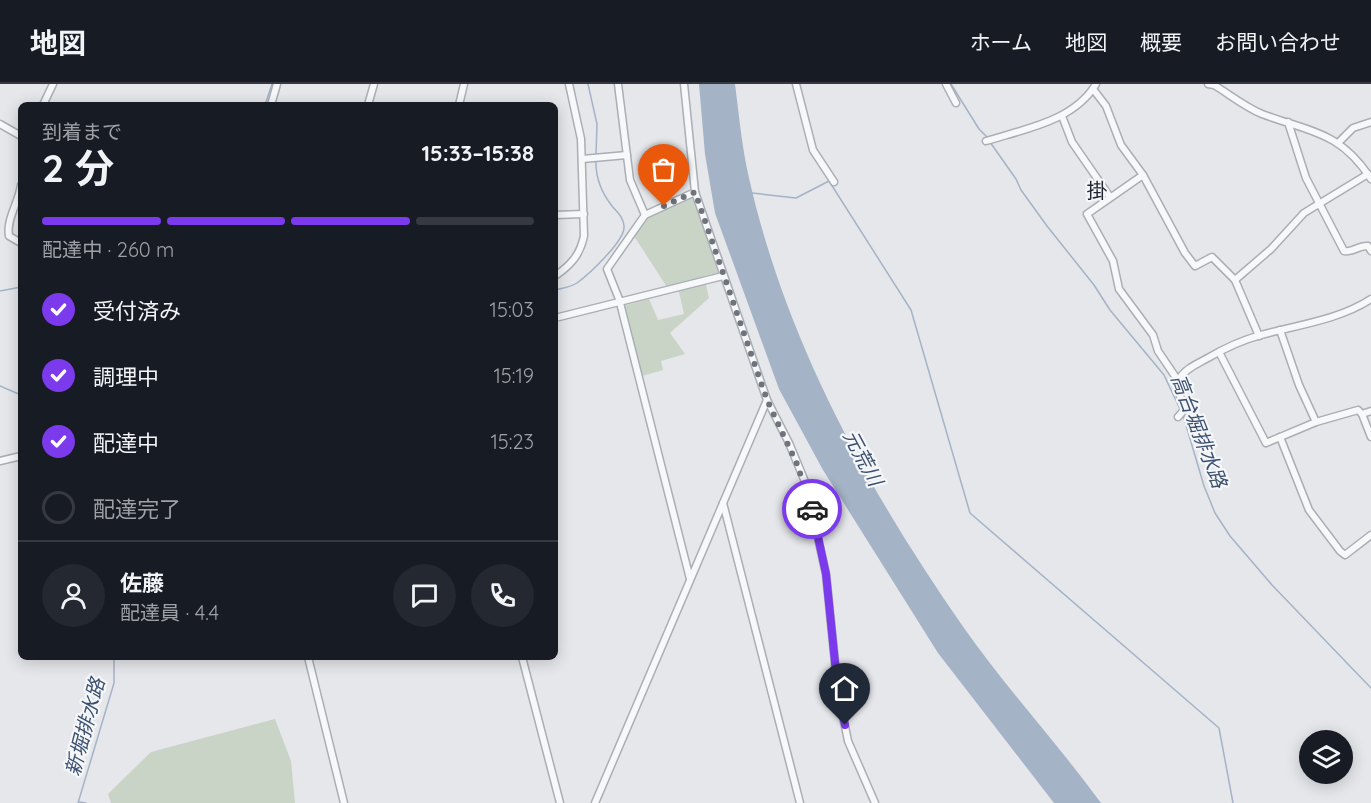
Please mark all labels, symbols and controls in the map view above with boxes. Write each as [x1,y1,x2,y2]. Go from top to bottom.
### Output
text: 地図 [30,25,86,60]
text: ホーム [970,29,1032,55]
text: 地図 [1065,29,1107,55]
text: 概要 [1140,29,1182,55]
text: お問い合わせ [1215,29,1341,55]
text: 到着まで [42,119,122,144]
text: 15:33–15:38 [422,139,534,167]
text: 2 分 [42,143,114,192]
pin [638,144,689,206]
icon: bag [647,153,680,186]
district label: 掛 [1087,177,1108,203]
text: 配達中 · 260 m [42,237,174,262]
icon: check [42,293,75,326]
text: 受付済み [93,297,181,325]
text: 15:03 [490,297,534,322]
icon: check [42,359,75,392]
text: 調理中 [93,363,159,391]
text: 15:19 [493,363,534,388]
water label: 高台堀排水路 [1166,370,1233,493]
icon: check [42,425,75,458]
water label: 元荒川 [838,425,890,492]
text: 配達中 [93,429,159,457]
text: 15:23 [490,429,534,454]
courier [782,479,842,539]
icon: car [796,493,829,526]
text: 配達完了 [93,495,181,523]
button: person [42,564,105,627]
button: chat [393,564,456,627]
button: phone [471,564,534,627]
text: 佐藤 [120,569,164,597]
text: 配達員 · 4.4 [120,600,219,625]
pin [819,663,870,725]
icon: home [828,672,861,705]
water label: 新堀排水路 [60,673,110,778]
map controls [1299,730,1353,784]
button: layers [1299,730,1353,784]

